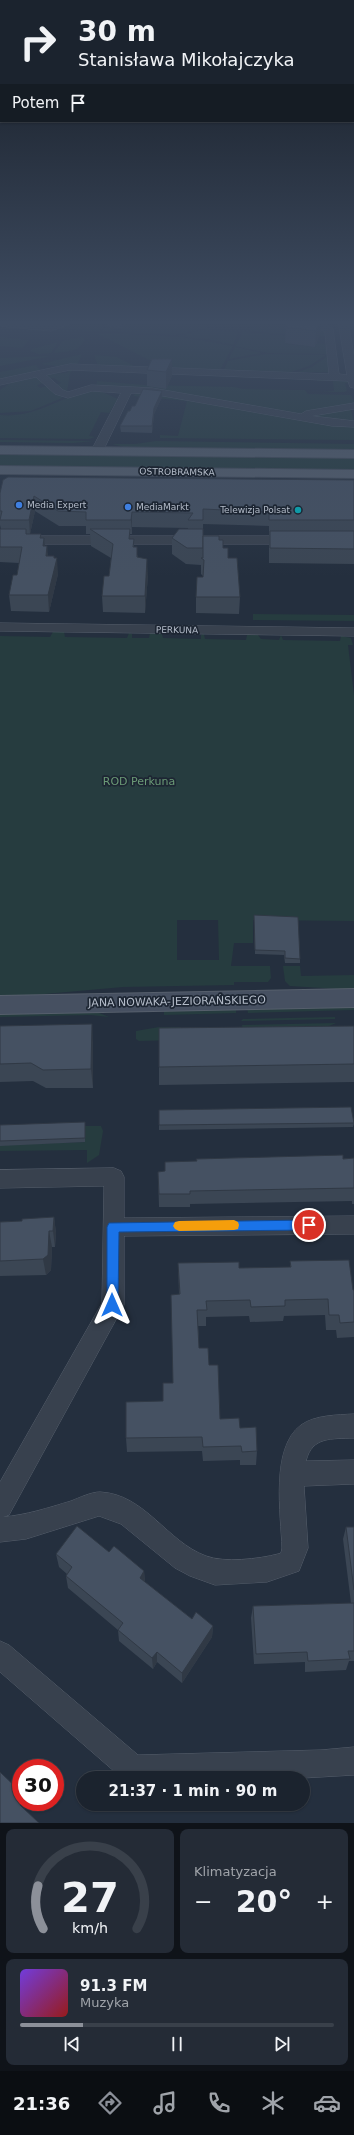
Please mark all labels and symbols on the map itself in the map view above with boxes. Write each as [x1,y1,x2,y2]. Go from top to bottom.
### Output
street label: OSTROBRAMSKA [139,466,216,478]
marker: Media Expert [14,500,24,510]
place label: Media Expert [27,500,87,510]
marker: MediaMarkt [123,502,133,512]
place label: MediaMarkt [136,502,189,512]
place label: Telewizja Polsat [219,505,290,515]
marker: Telewizja Polsat [293,505,303,515]
street label: PERKUNA [156,625,199,635]
park label: ROD Perkuna [103,775,175,788]
street label: JANA NOWAKA-JEZIORAŃSKIEGO [87,993,266,1010]
pin [292,1208,326,1242]
position arrow [91,1284,133,1326]
speed limit sign: 30 [12,1759,64,1811]

